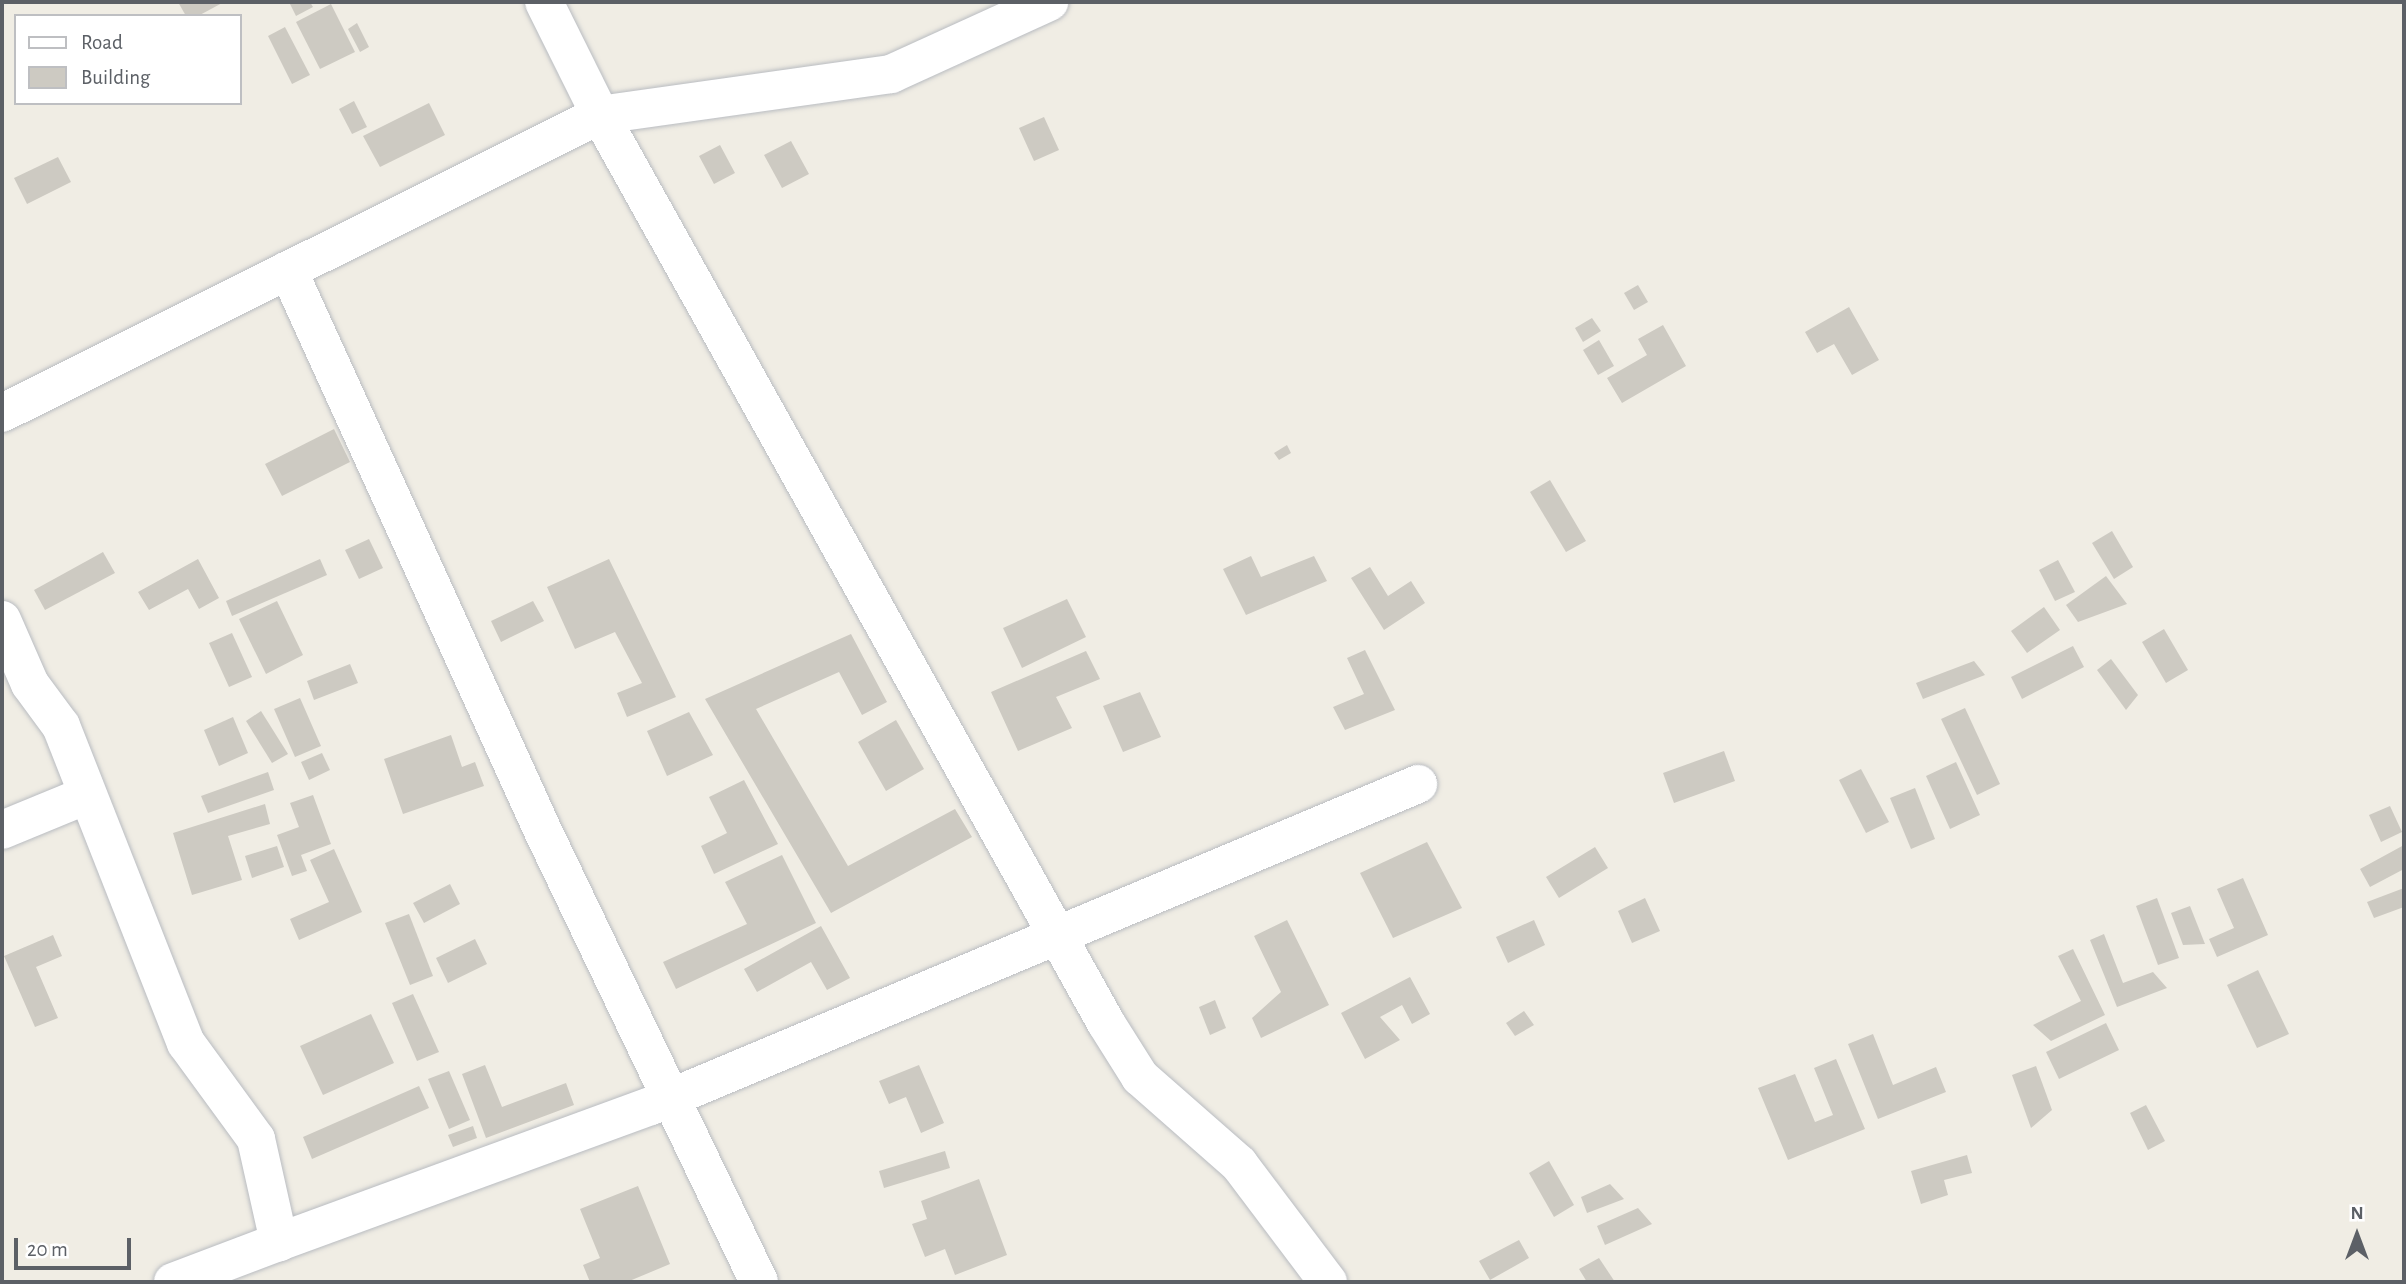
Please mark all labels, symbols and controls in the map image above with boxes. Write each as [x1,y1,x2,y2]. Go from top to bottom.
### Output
legend [14,14,242,105]
text: Road [81,32,123,53]
text: Building [81,67,150,88]
north arrow [2322,1200,2392,1270]
text: N [2350,1204,2364,1223]
scale bar [18,1224,135,1268]
text: 20 m [27,1239,68,1260]

